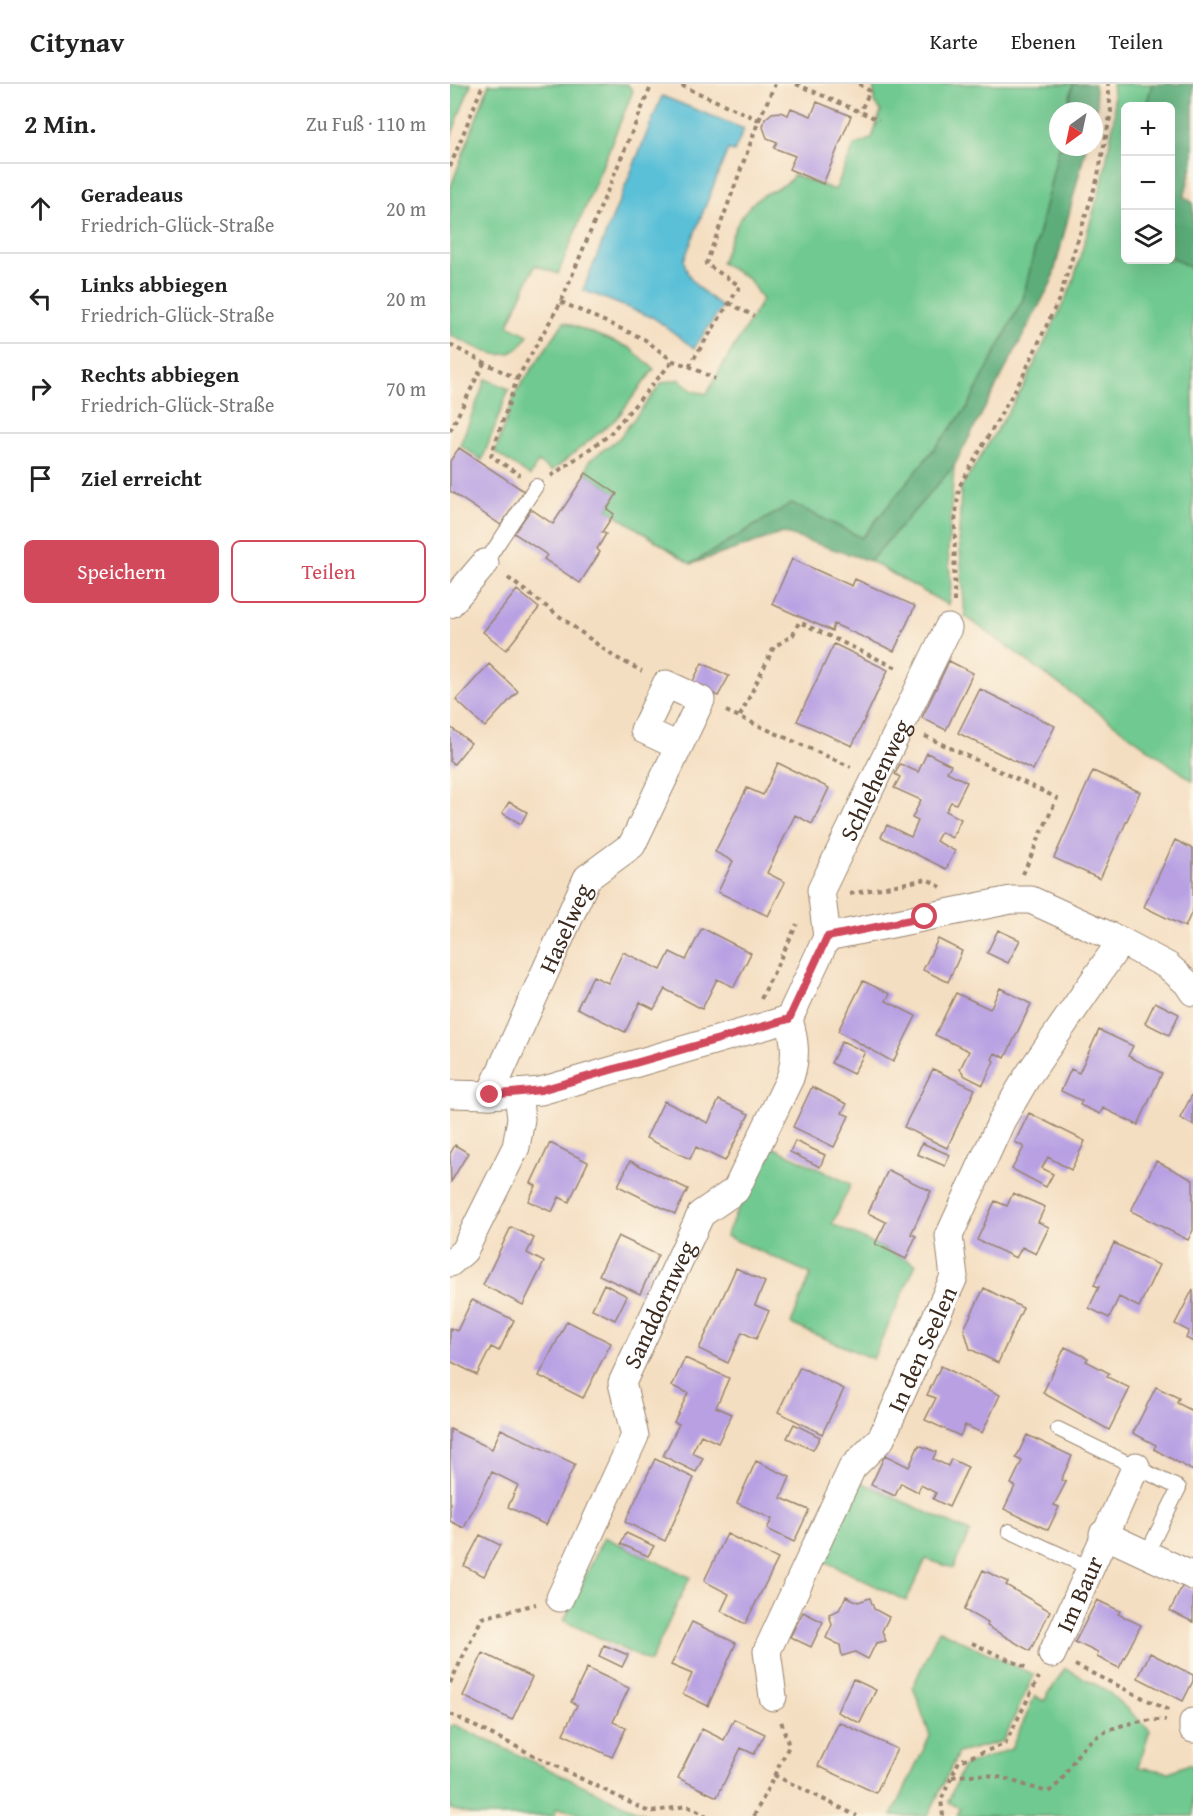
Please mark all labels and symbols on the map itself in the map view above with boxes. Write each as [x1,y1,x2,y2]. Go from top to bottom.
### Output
north arrow [1049,102,1103,156]
street label: Schlehenweg [830,713,919,846]
street label: Haselweg [529,878,600,978]
route start [911,903,937,929]
route end [476,1081,502,1107]
street label: Sanddornweg [614,1234,704,1374]
street label: In den Seelen [878,1280,965,1418]
street label: Im Baur [1047,1550,1111,1637]

